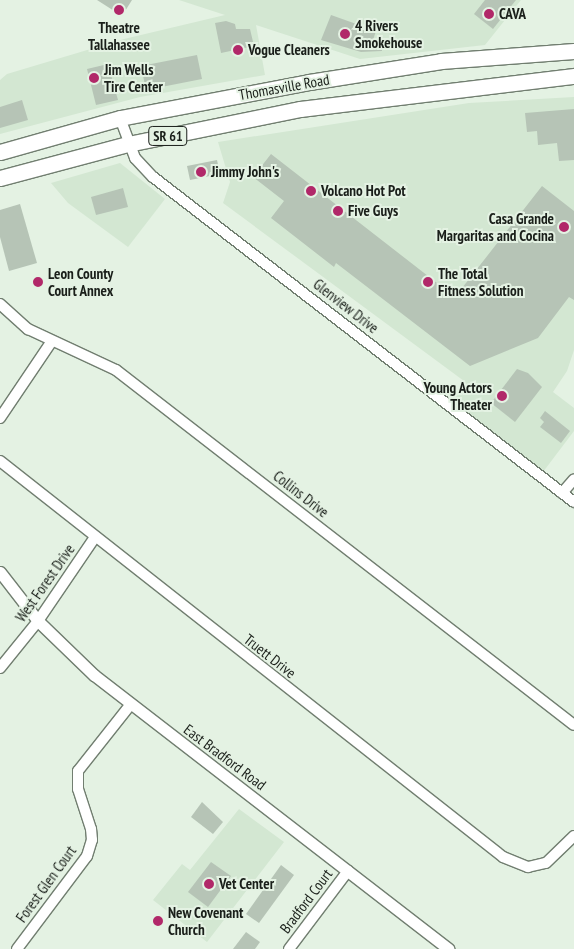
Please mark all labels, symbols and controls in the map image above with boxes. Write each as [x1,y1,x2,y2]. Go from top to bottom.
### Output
marker: Theatre Tallahassee [113,4,125,16]
place label: CAVA [499,5,526,23]
marker: CAVA [483,8,495,20]
place label: 4 Rivers Smokehouse [355,16,422,51]
place label: Theatre Tallahassee [88,18,150,53]
marker: 4 Rivers Smokehouse [339,28,351,40]
place label: Vogue Cleaners [248,41,330,59]
marker: Vogue Cleaners [232,44,244,56]
place label: Jim Wells Tire Center [104,60,163,95]
street label: Thomasville Road [237,70,331,104]
marker: Jim Wells Tire Center [88,72,100,84]
road number: SR 61 [148,124,188,148]
place label: Jimmy John's [211,163,280,181]
marker: Jimmy John's [195,166,207,178]
place label: Volcano Hot Pot [321,182,406,200]
marker: Volcano Hot Pot [305,185,317,197]
place label: Five Guys [348,202,399,220]
marker: Five Guys [332,205,344,217]
place label: Casa Grande Margaritas and Cocina [437,209,554,244]
marker: Casa Grande Margaritas and Cocina [558,221,570,233]
place label: Leon County Court Annex [48,264,114,299]
place label: The Total Fitness Solution [438,264,523,299]
street label: Glenview Drive [310,275,382,337]
marker: Leon County Court Annex [32,276,44,288]
marker: The Total Fitness Solution [422,276,434,288]
place label: Young Actors Theater [423,378,492,413]
marker: Young Actors Theater [496,390,508,402]
street label: Collins Drive [270,467,332,521]
street label: West Forest Drive [12,541,78,625]
street label: Truett Drive [240,630,300,682]
street label: East Bradford Road [180,720,270,794]
street label: Forest Glen Court [12,842,80,926]
street label: Bradford Court [276,865,336,937]
place label: Vet Center [219,875,274,893]
marker: Vet Center [203,878,215,890]
place label: New Covenant Church [168,903,244,938]
marker: New Covenant Church [152,915,164,927]

